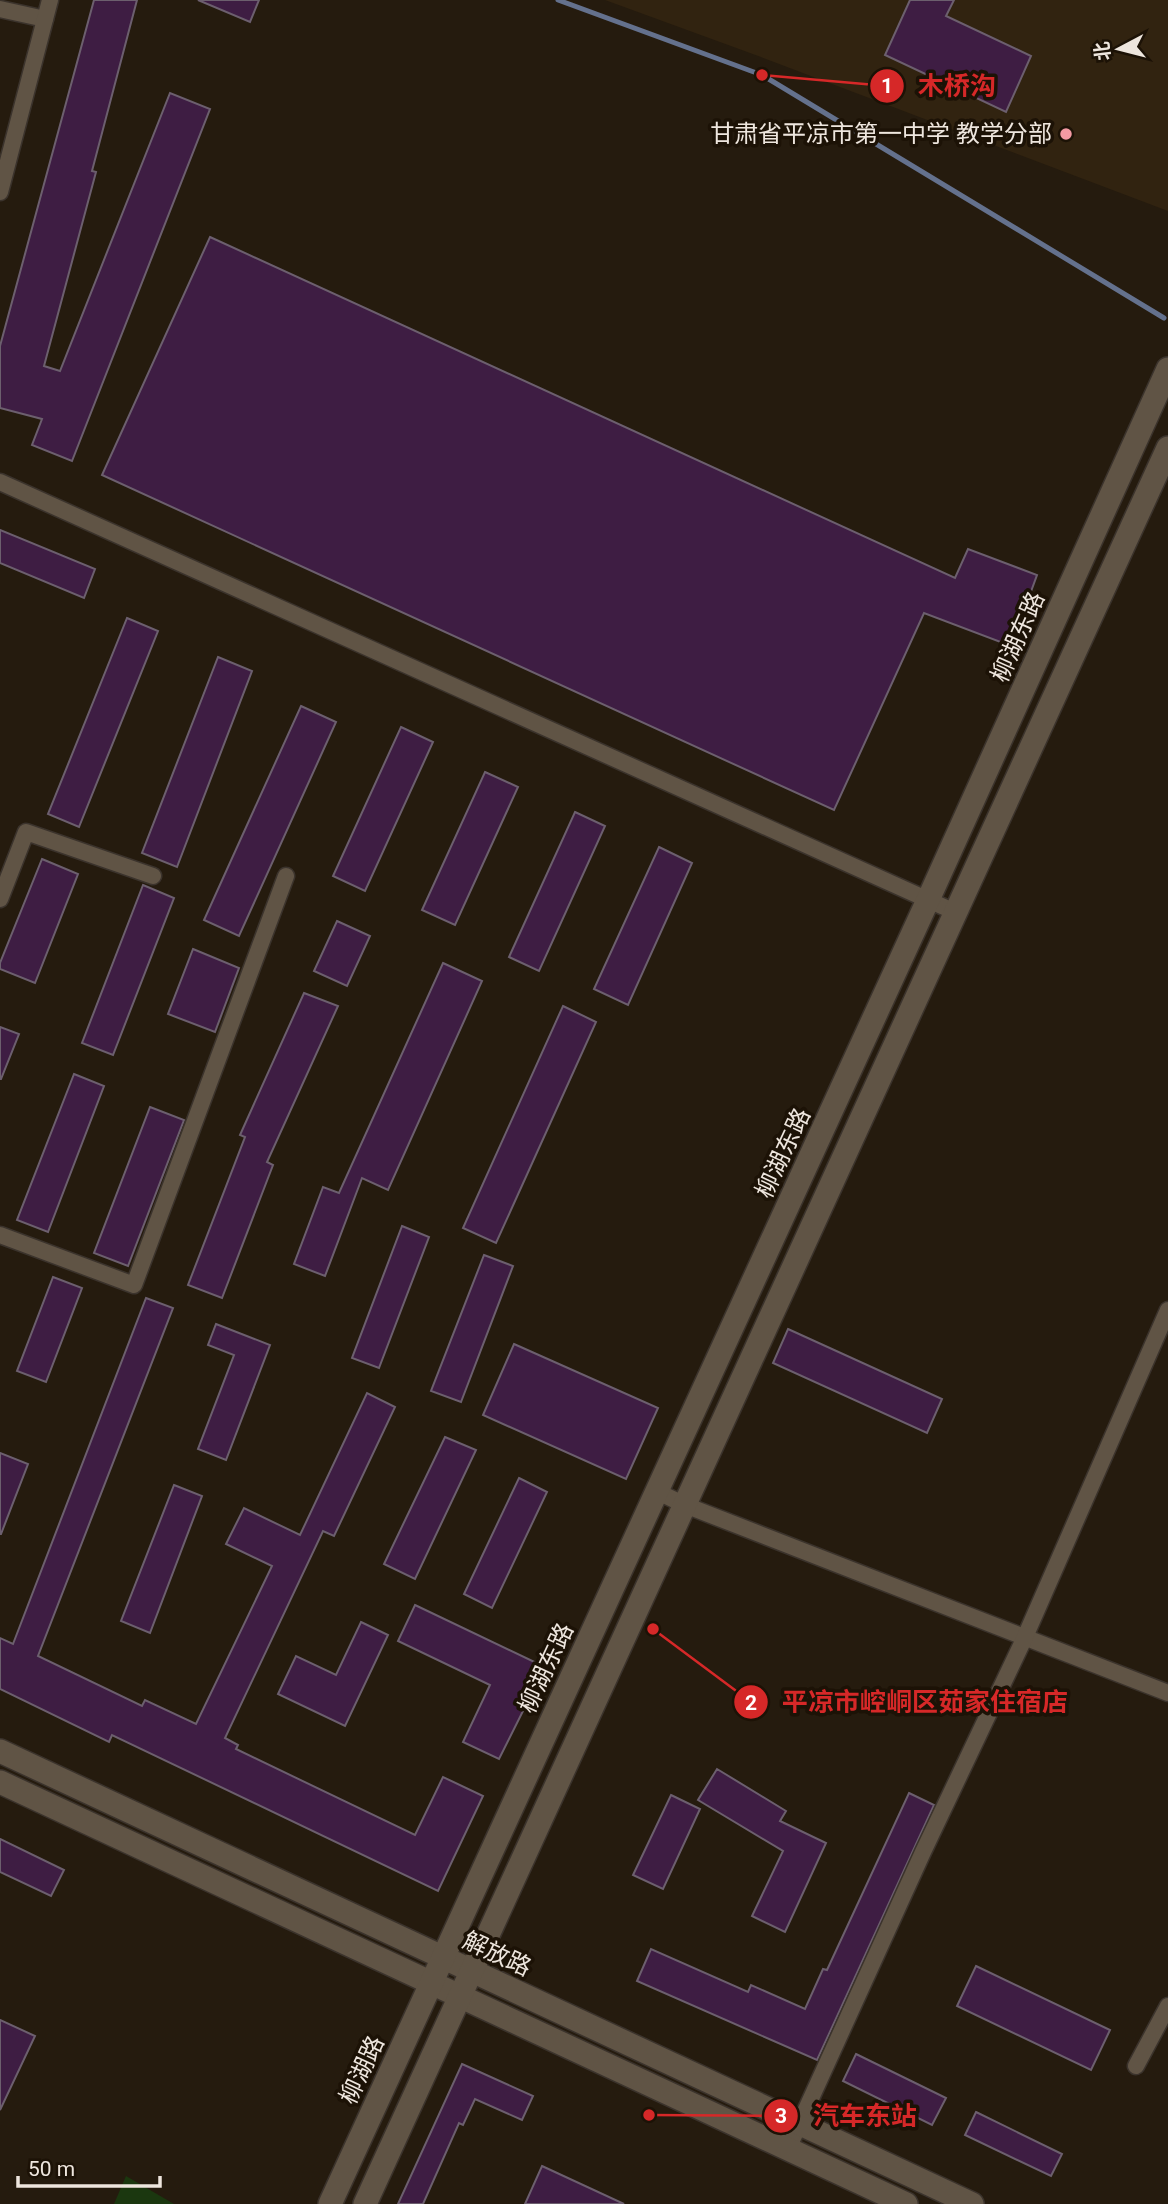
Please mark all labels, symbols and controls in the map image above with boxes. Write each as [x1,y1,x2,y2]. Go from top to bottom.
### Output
north arrow [1084,14,1154,84]
text: 北 [1090,40,1115,62]
callout: 木桥沟 [869,62,1010,109]
text: 木桥沟 [918,71,996,101]
text: 1 [881,74,893,98]
place label: 甘肃省平凉市第一中学 教学分部 [710,120,1052,148]
marker: 甘肃省平凉市第一中学 教学分部 [1058,126,1074,142]
street label: 柳湖东路 [986,587,1050,687]
street label: 柳湖东路 [750,1104,816,1202]
street label: 柳湖东路 [513,1619,579,1717]
callout: 平凉市崆峒区茹家住宿店 [733,1679,1082,1726]
text: 平凉市崆峒区茹家住宿店 [782,1687,1068,1717]
text: 2 [745,1691,757,1715]
street label: 解放路 [458,1926,536,1982]
street label: 柳湖路 [334,2031,390,2109]
callout: 汽车东站 [764,2092,931,2139]
text: 汽车东站 [813,2101,917,2131]
text: 3 [775,2104,787,2128]
scale bar [18,2144,159,2188]
text: 50 m [28,2157,75,2181]

